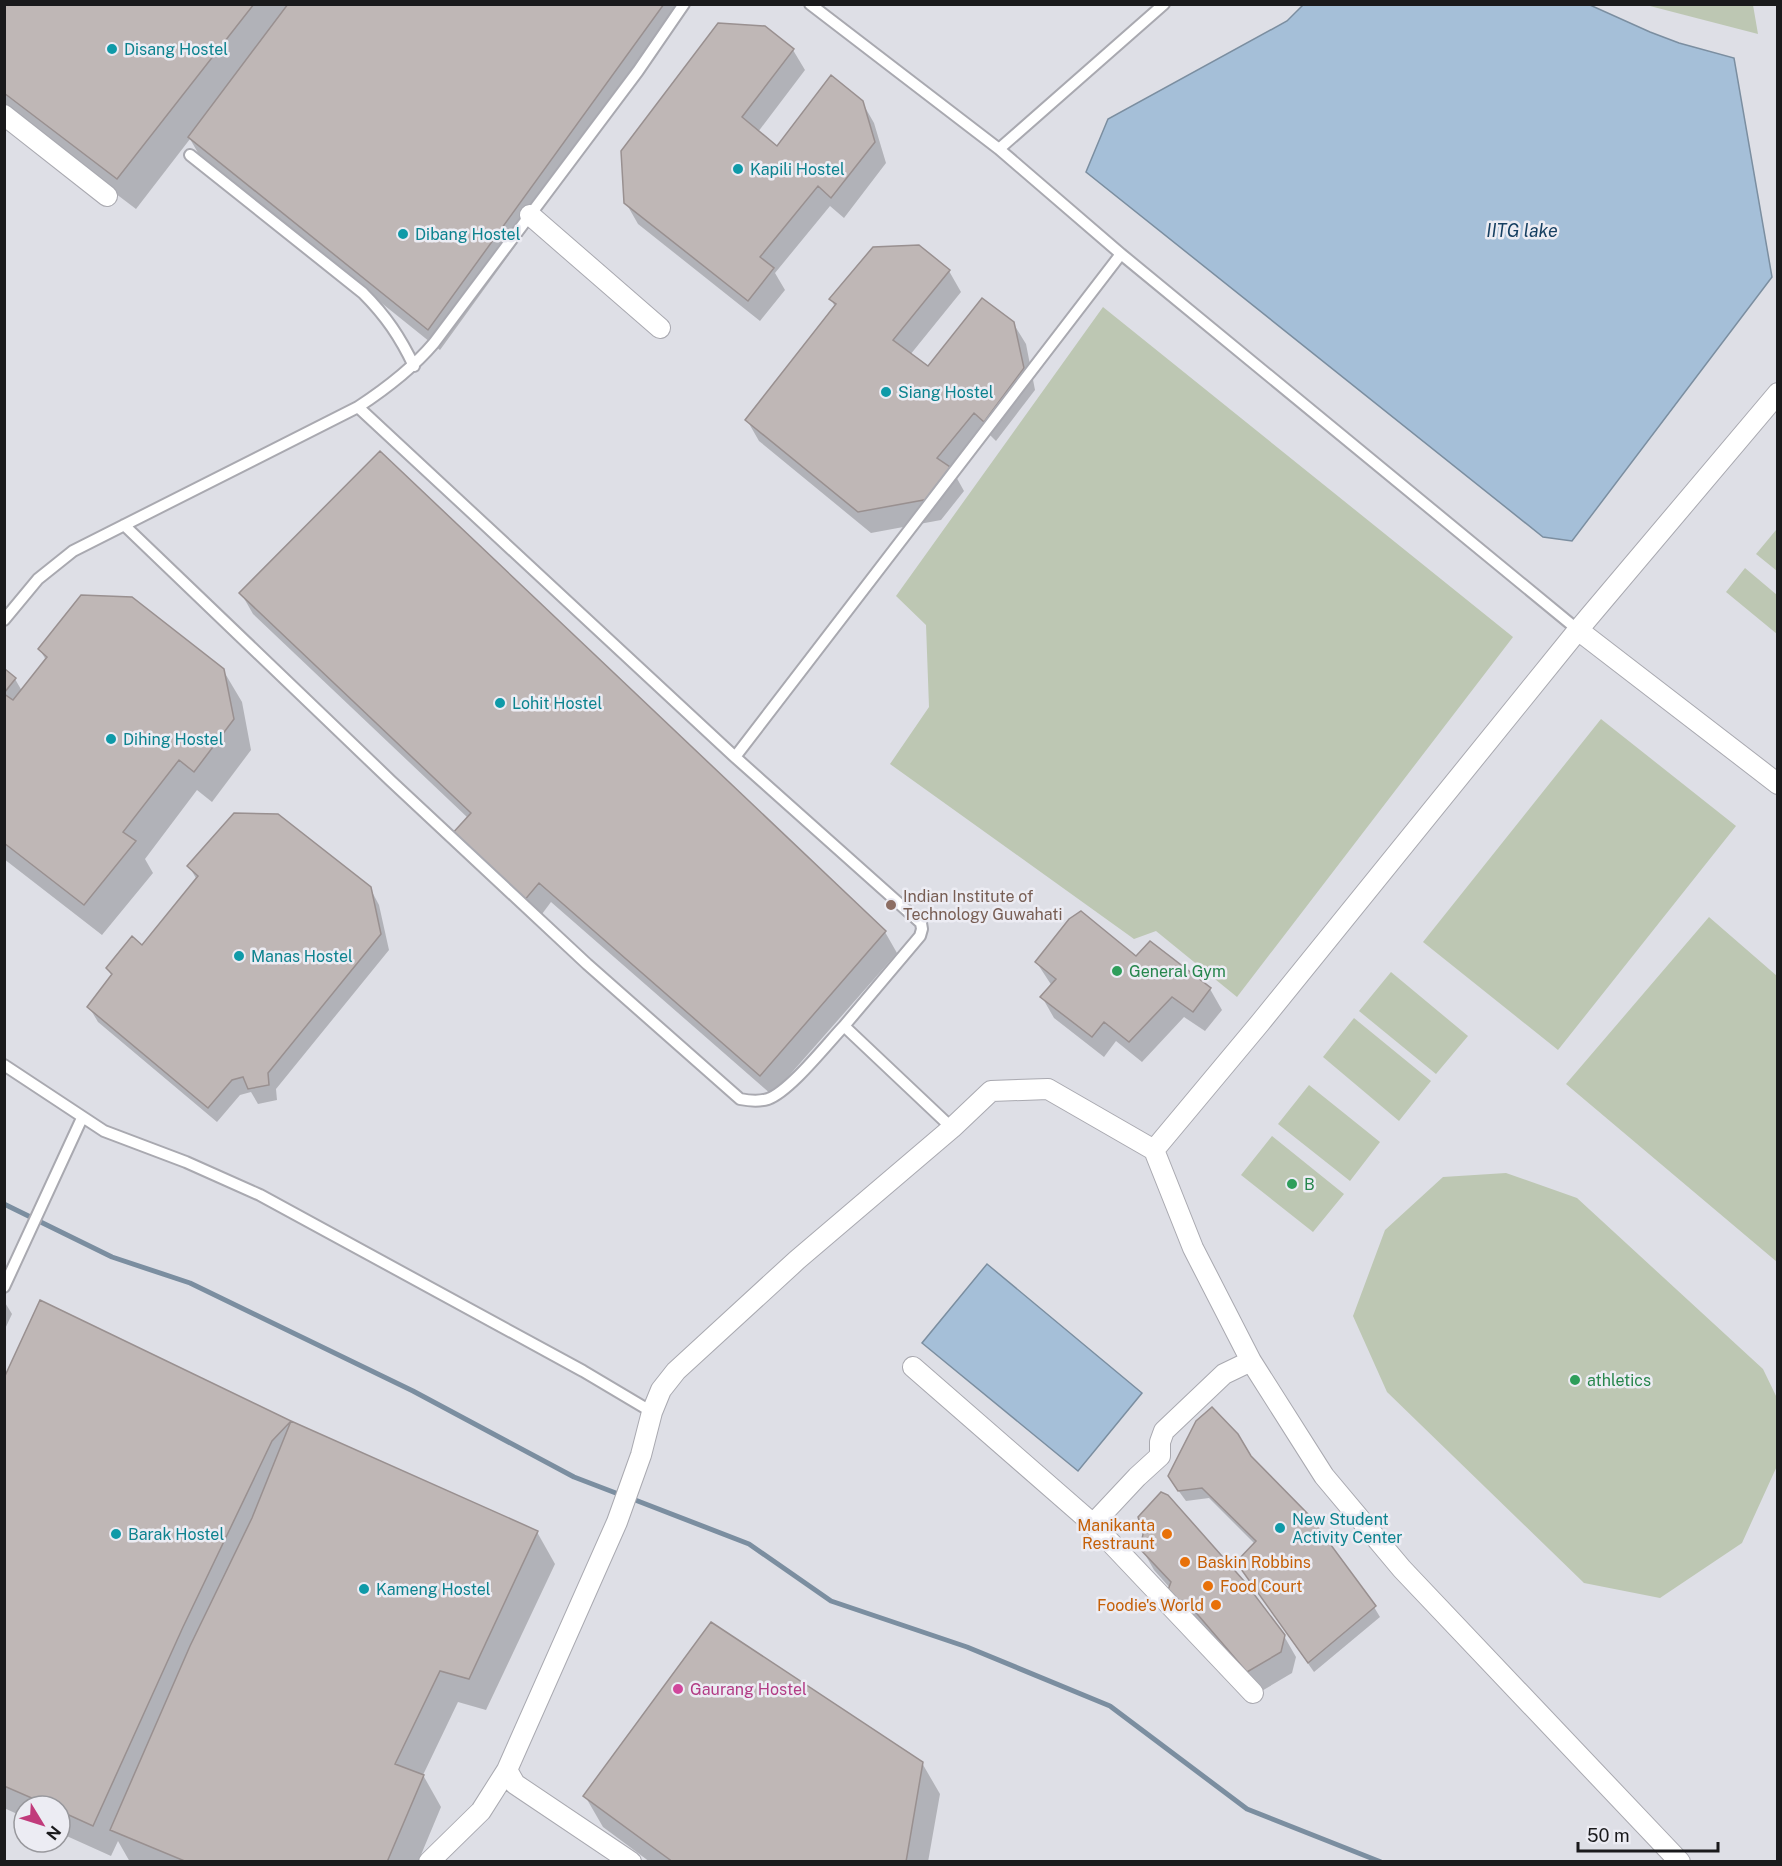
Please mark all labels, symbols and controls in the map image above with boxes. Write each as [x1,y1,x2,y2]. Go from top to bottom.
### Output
place label: Disang Hostel [124,40,228,59]
marker: Disang Hostel [105,42,119,56]
place label: Kapili Hostel [750,160,845,179]
marker: Kapili Hostel [731,162,745,176]
water label: IITG lake [1486,220,1558,241]
place label: Dibang Hostel [415,225,521,244]
marker: Dibang Hostel [396,227,410,241]
place label: Siang Hostel [898,383,994,402]
marker: Siang Hostel [879,385,893,399]
place label: Lohit Hostel [512,694,602,713]
marker: Lohit Hostel [493,696,507,710]
place label: Dihing Hostel [123,730,224,749]
marker: Dihing Hostel [104,732,118,746]
place label: Indian Institute of Technology Guwahati [903,887,1062,924]
marker: Indian Institute of Technology Guwahati [884,898,898,912]
place label: Manas Hostel [251,947,353,966]
marker: Manas Hostel [232,949,246,963]
place label: General Gym [1129,962,1226,981]
marker: General Gym [1110,964,1124,978]
place label: B [1304,1175,1315,1194]
marker: B [1285,1177,1299,1191]
place label: athletics [1587,1371,1651,1390]
marker: athletics [1568,1373,1582,1387]
place label: New Student Activity Center [1292,1510,1403,1547]
place label: Manikanta Restraunt [1077,1516,1155,1553]
marker: New Student Activity Center [1273,1521,1287,1535]
place label: Barak Hostel [128,1525,224,1544]
marker: Barak Hostel [109,1527,123,1541]
marker: Manikanta Restraunt [1160,1527,1174,1541]
place label: Baskin Robbins [1197,1553,1311,1572]
marker: Baskin Robbins [1178,1555,1192,1569]
place label: Food Court [1220,1577,1302,1596]
marker: Food Court [1201,1579,1215,1593]
place label: Kameng Hostel [376,1580,491,1599]
marker: Kameng Hostel [357,1582,371,1596]
place label: Foodie's World [1097,1596,1204,1615]
marker: Foodie's World [1209,1598,1223,1612]
place label: Gaurang Hostel [690,1680,807,1699]
marker: Gaurang Hostel [671,1682,685,1696]
north arrow [12,1794,72,1854]
scale bar [1578,1815,1718,1853]
text: N [42,1822,65,1844]
text: 50 m [1587,1825,1630,1846]

